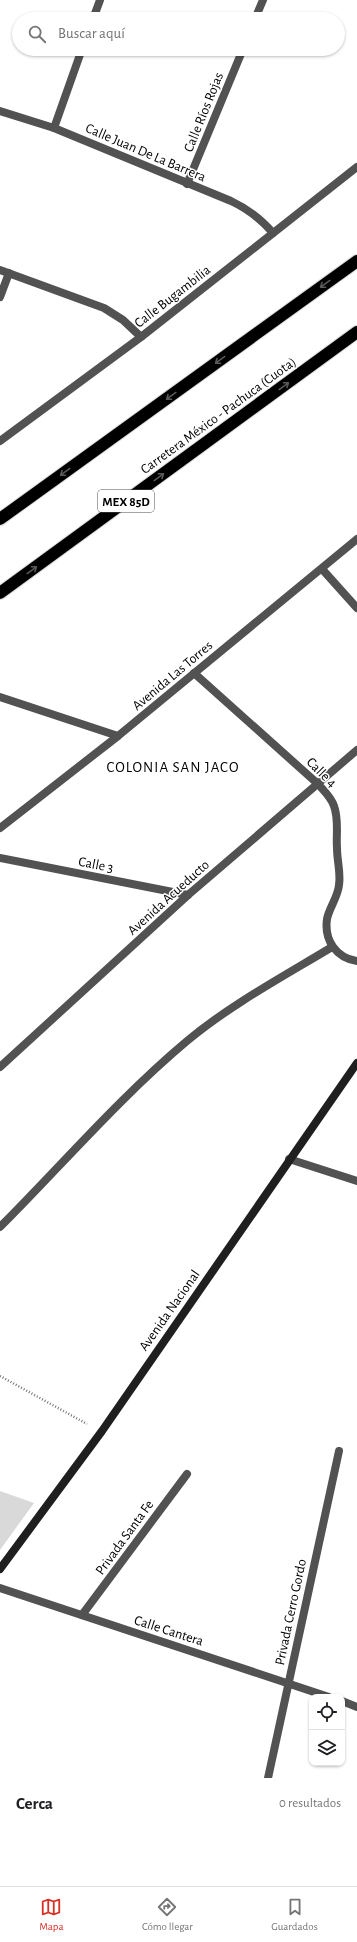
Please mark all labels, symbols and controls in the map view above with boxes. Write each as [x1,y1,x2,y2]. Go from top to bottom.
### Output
search box [12,12,345,56]
icon: search [26,23,48,45]
text: Buscar aquí [58,26,125,41]
street label: Calle Ríos Rojas [182,71,226,154]
street label: Calle Juan De La Barrera [83,121,208,185]
street label: Calle Bugambilia [132,263,214,331]
one-way arrow [320,279,331,288]
street label: Carretera México - Pachuca (Cuota) [138,355,299,477]
one-way arrow [215,356,226,364]
one-way arrow [278,382,289,390]
one-way arrow [165,392,176,400]
one-way arrow [60,468,71,476]
one-way arrow [153,473,164,481]
road number: MEX 85D [98,490,154,512]
one-way arrow [26,566,37,574]
street label: Avenida Las Torres [130,638,215,713]
street label: Calle 4 [304,755,339,791]
district label: COLONIA SAN JACO [107,760,239,775]
street label: Calle 3 [77,855,115,875]
street label: Avenida Acueducto [125,858,212,938]
street label: Avenida Nacional [137,1268,203,1354]
street label: Privada Santa Fe [93,1498,156,1577]
street label: Privada Cerro Gordo [273,1558,309,1667]
street label: Calle Cantera [132,1613,206,1649]
map controls [309,1694,345,1766]
button: locate [309,1694,345,1730]
button: layers [309,1730,345,1766]
text: Cerca [16,1795,53,1812]
text: 0 resultados [279,1797,341,1810]
tab: Mapa [39,1896,64,1933]
tab: Cómo llegar [142,1896,193,1933]
tab: Guardados [271,1896,318,1933]

